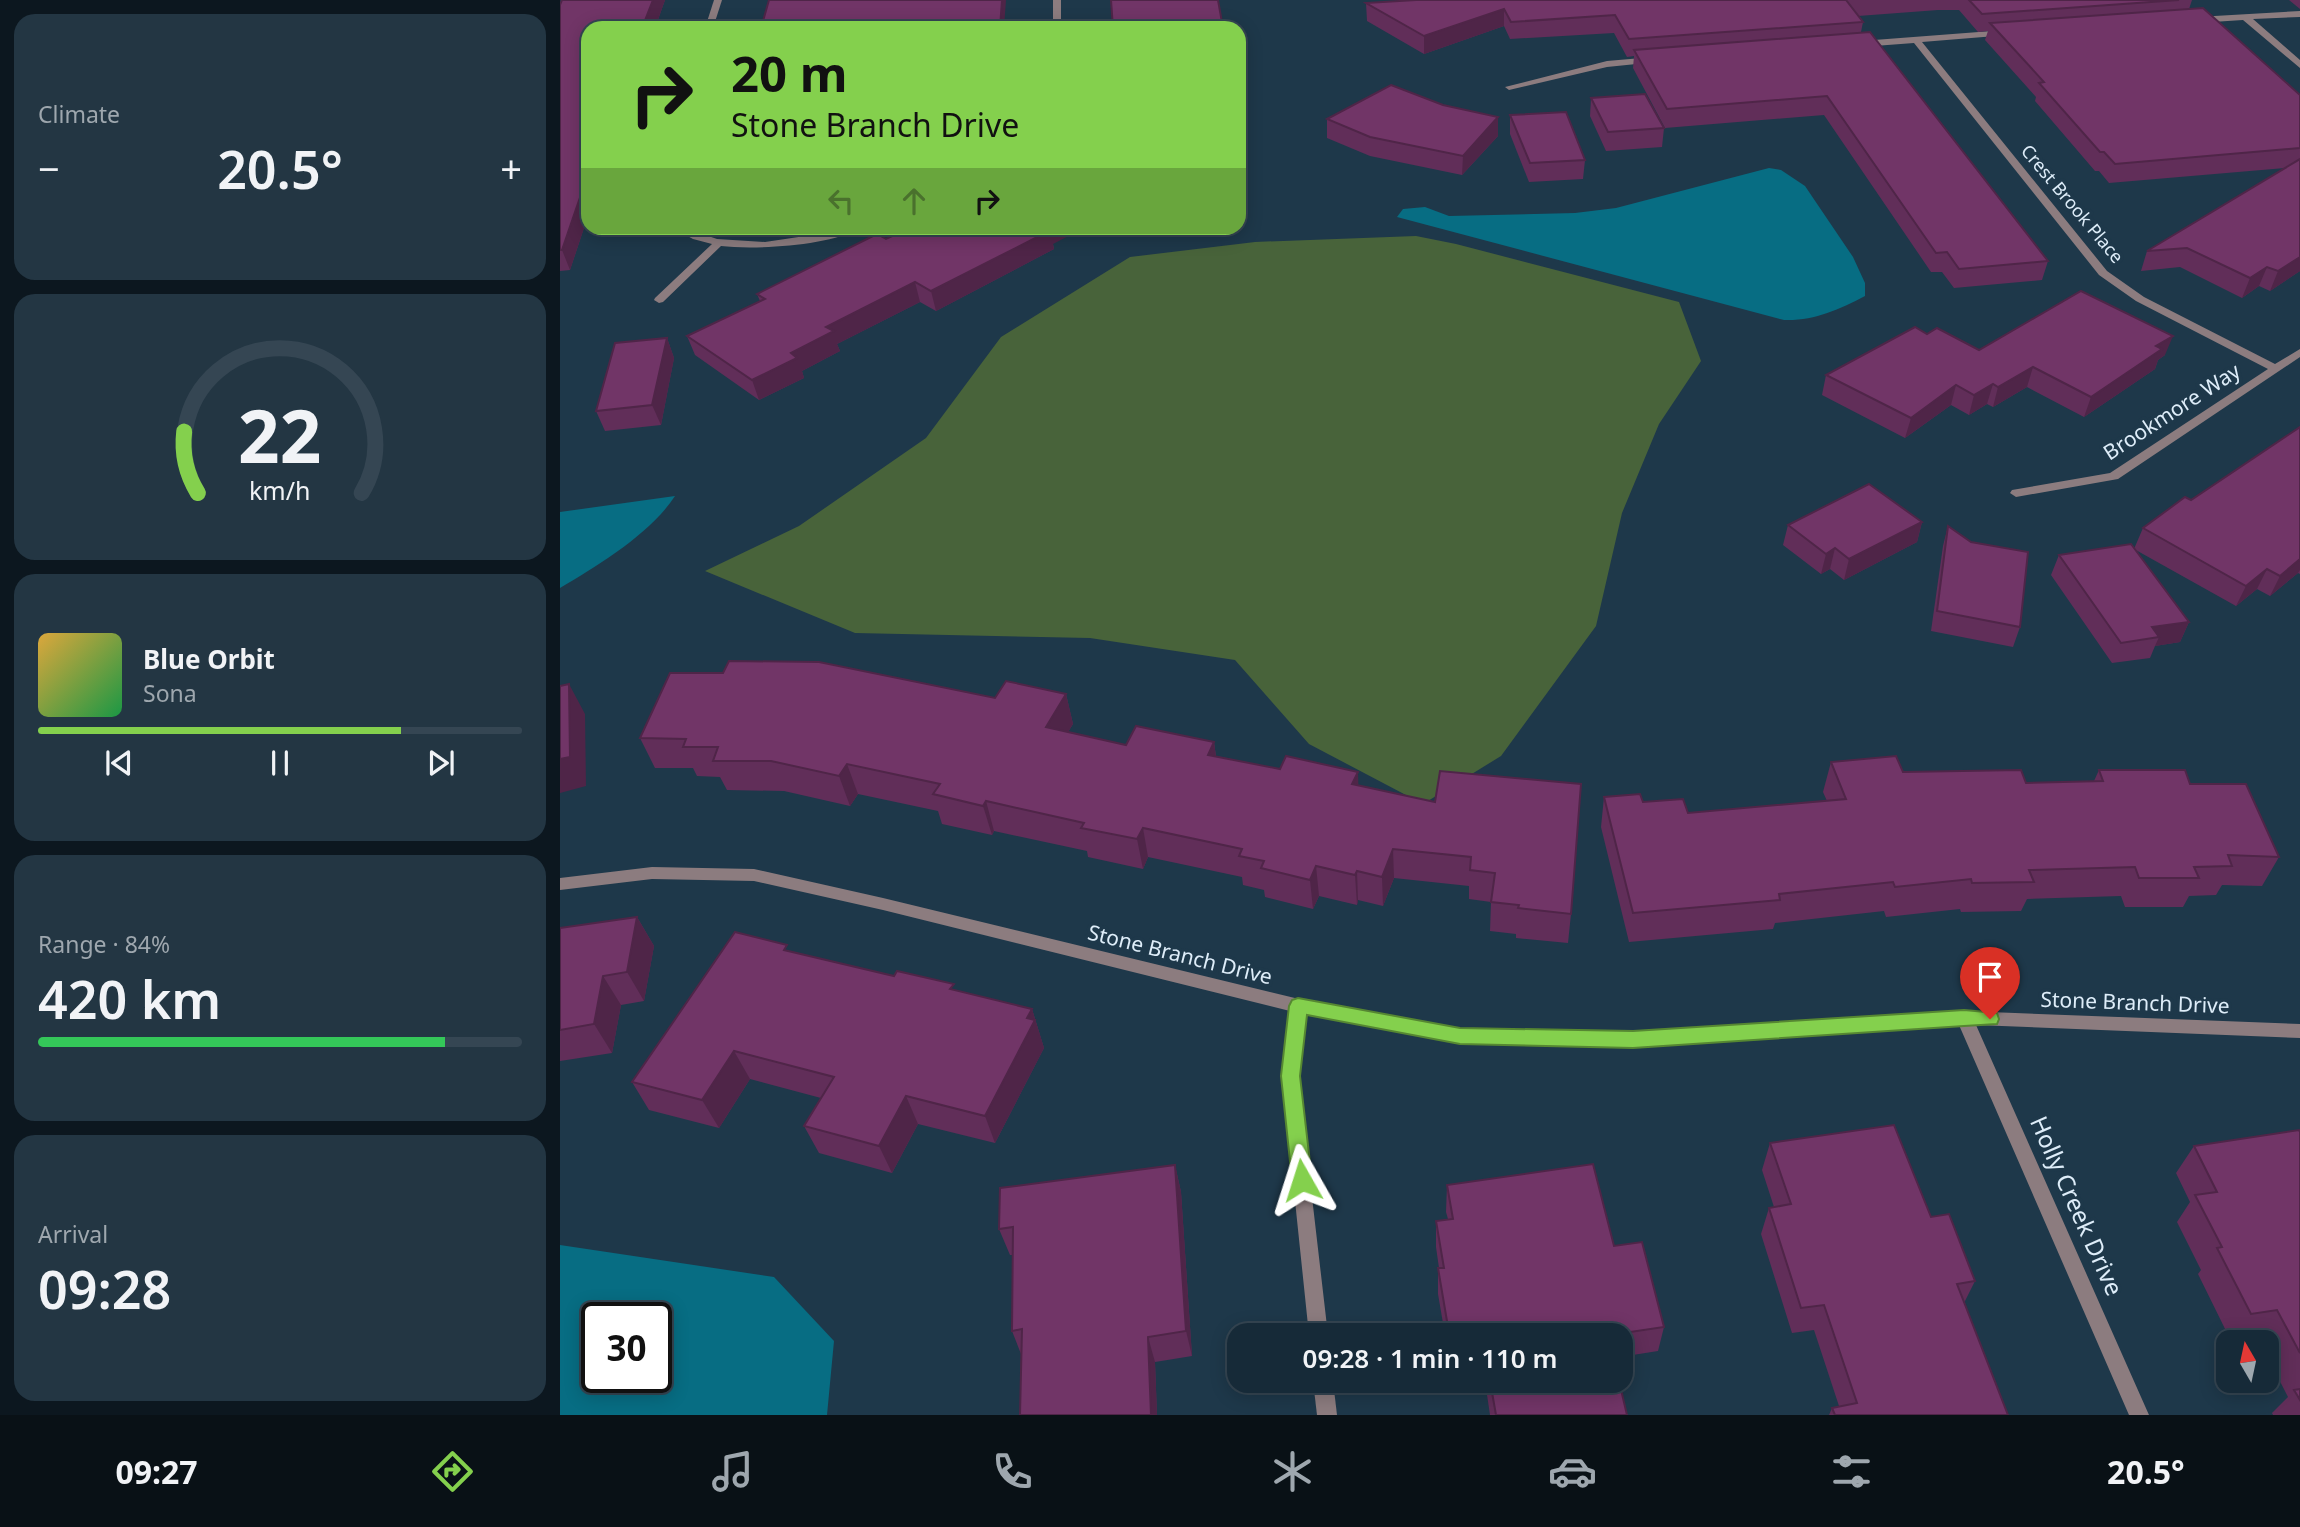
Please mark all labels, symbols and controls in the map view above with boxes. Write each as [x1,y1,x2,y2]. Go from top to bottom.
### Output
text: 20 m [731,40,848,106]
icon: right [616,49,707,140]
text: Climate [38,98,120,130]
text: Stone Branch Drive [731,103,1019,146]
text: 20.5° [217,133,343,204]
street label: Crest Brook Place [2016,139,2129,268]
text: − [38,142,60,194]
text: + [500,142,522,194]
icon: left [822,182,860,220]
icon: ahead [895,182,933,220]
icon: right [968,182,1006,220]
street label: Brookmore Way [2098,356,2246,466]
text: 22 [238,386,322,485]
text: km/h [249,473,311,507]
text: Blue Orbit [143,641,275,677]
text: Sona [143,677,197,709]
icon: previous [100,744,138,782]
icon: pause [261,744,299,782]
icon: next [422,744,460,782]
street label: Stone Branch Drive [1085,918,1275,991]
text: Range · 84% [38,928,170,960]
pin [1960,947,2020,1019]
icon: arrive [1971,958,2009,996]
text: 420 km [38,963,221,1034]
street label: Stone Branch Drive [2040,985,2230,1019]
street label: Holly Creek Drive [2023,1110,2132,1300]
position arrow [1265,1143,1339,1217]
text: Arrival [38,1218,108,1250]
text: 09:28 [38,1253,171,1324]
speed limit sign: 30 [581,1302,672,1393]
north arrow [2216,1330,2278,1393]
map controls [2216,1330,2279,1393]
text: 09:28 · 1 min · 110 m [1303,1340,1557,1376]
icon: directions [428,1447,477,1496]
icon: music [708,1447,757,1496]
icon: phone [988,1447,1037,1496]
icon: climate [1268,1447,1317,1496]
icon: car [1548,1447,1597,1496]
icon: filters [1827,1447,1876,1496]
text: 09:27 [115,1450,198,1493]
text: 20.5° [2107,1450,2185,1493]

